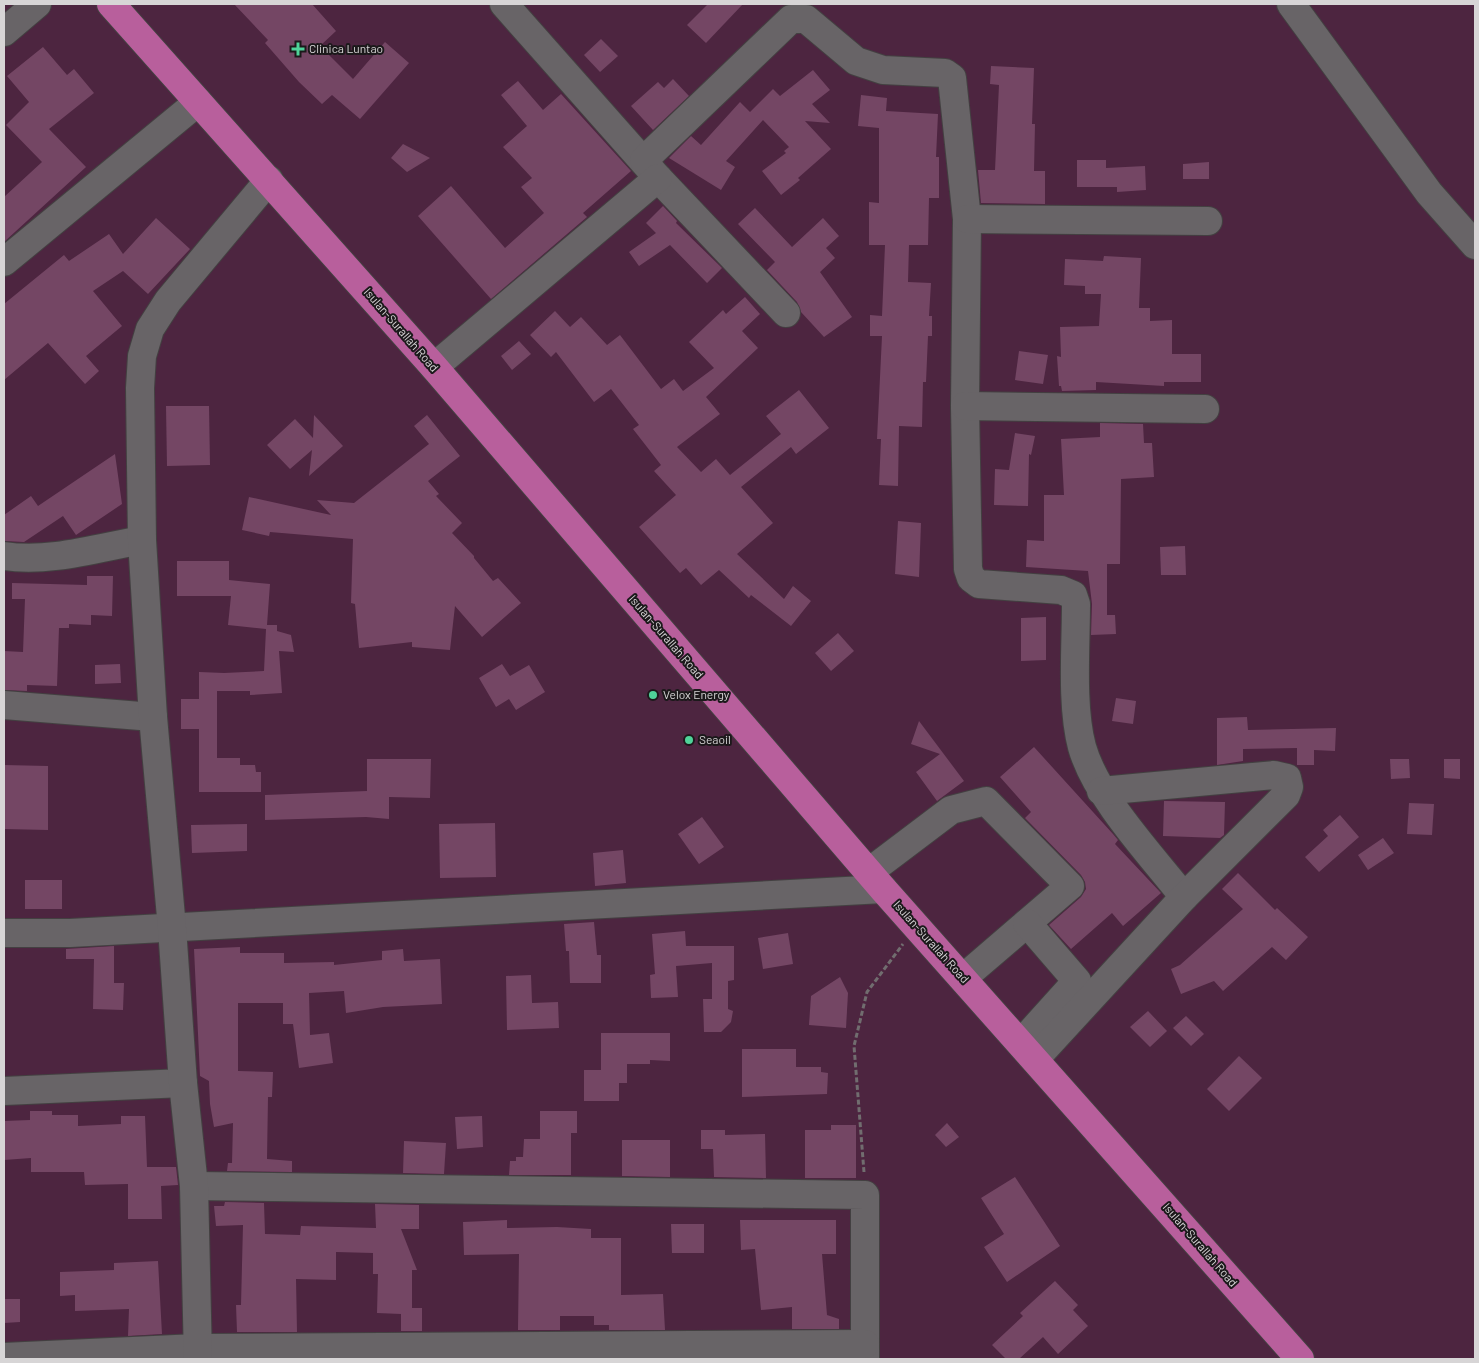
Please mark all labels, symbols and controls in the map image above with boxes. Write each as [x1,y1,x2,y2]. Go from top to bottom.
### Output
place label: Clinica Luntao [309,41,383,55]
marker: Clinica Luntao [291,42,305,56]
street label: Isulan-Surallah Road [362,285,442,374]
street label: Isulan-Surallah Road [627,592,707,681]
place label: Velox Energy [663,687,730,701]
marker: Velox Energy [647,689,659,701]
place label: Seaoil [699,732,731,746]
marker: Seaoil [683,734,695,746]
street label: Isulan-Surallah Road [891,897,973,986]
street label: Isulan-Surallah Road [1161,1200,1241,1289]

